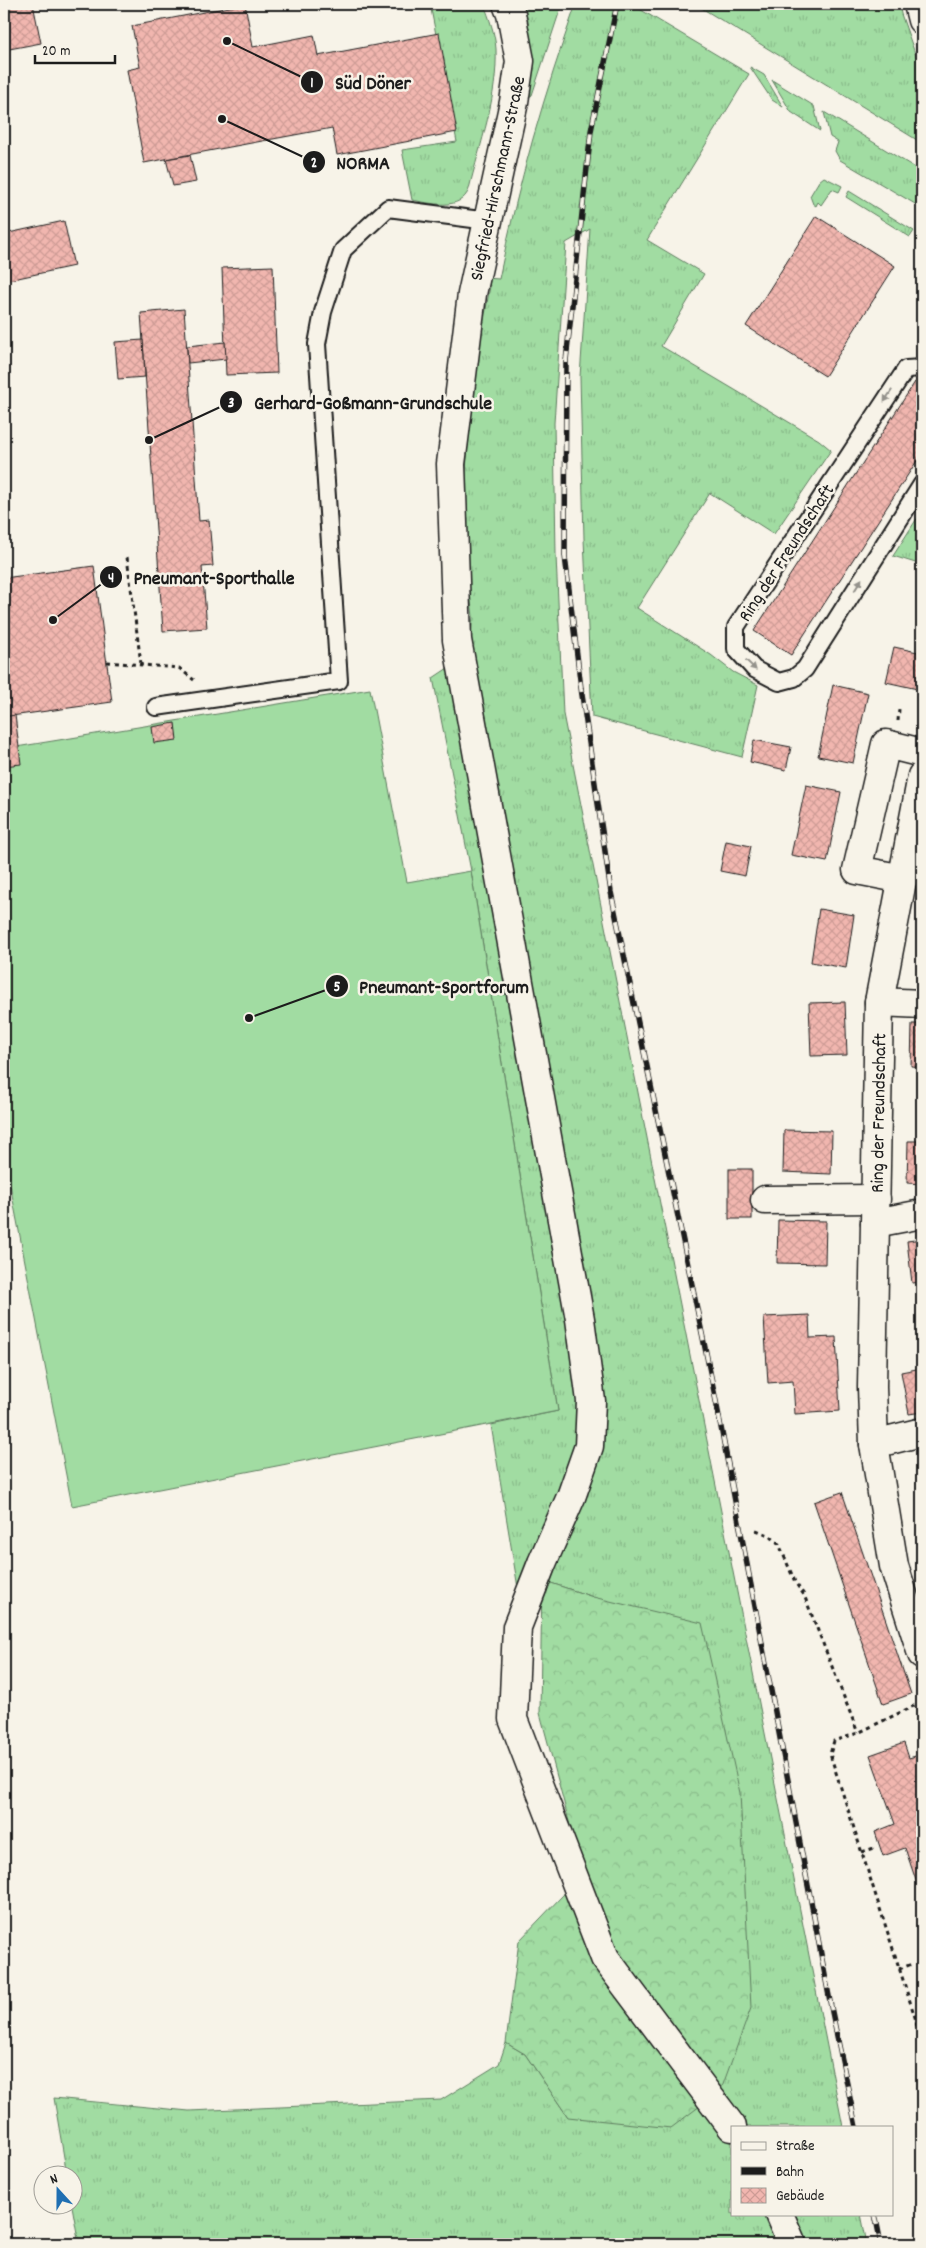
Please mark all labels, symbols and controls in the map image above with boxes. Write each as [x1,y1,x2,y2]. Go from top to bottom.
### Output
scale bar [35,32,115,64]
text: 20 m [42,41,70,63]
callout: Süd Döner [300,65,421,100]
text: Süd Döner [335,71,412,99]
text: 1 [310,73,314,95]
street label: Siegfried-Hirschmann-Straße [465,74,534,284]
callout: NORMA [301,144,400,179]
text: NORMA [336,151,390,179]
text: 2 [311,153,317,175]
callout: Gerhard-Goßmann-Grundschule [219,384,502,419]
one-way arrow [883,390,893,403]
text: Gerhard-Goßmann-Grundschule [254,391,492,419]
text: 3 [228,393,235,415]
street label: Ring der Freundschaft [733,480,843,628]
callout: Pneumant-Sporthalle [99,559,305,594]
text: Pneumant-Sporthalle [134,566,295,594]
text: 4 [108,568,114,590]
one-way arrow [854,578,863,592]
one-way arrow [745,659,757,671]
callout: Pneumant-Sportforum [324,968,539,1003]
text: Pneumant-Sportforum [359,975,529,1003]
text: 5 [334,977,341,999]
street label: Ring der Freundschaft [866,1033,895,1193]
legend [731,2126,894,2216]
text: Straße [776,2136,815,2158]
text: Bahn [776,2162,804,2184]
north arrow [32,2166,82,2216]
text: N [47,2169,61,2190]
text: Gebäude [776,2186,825,2208]

